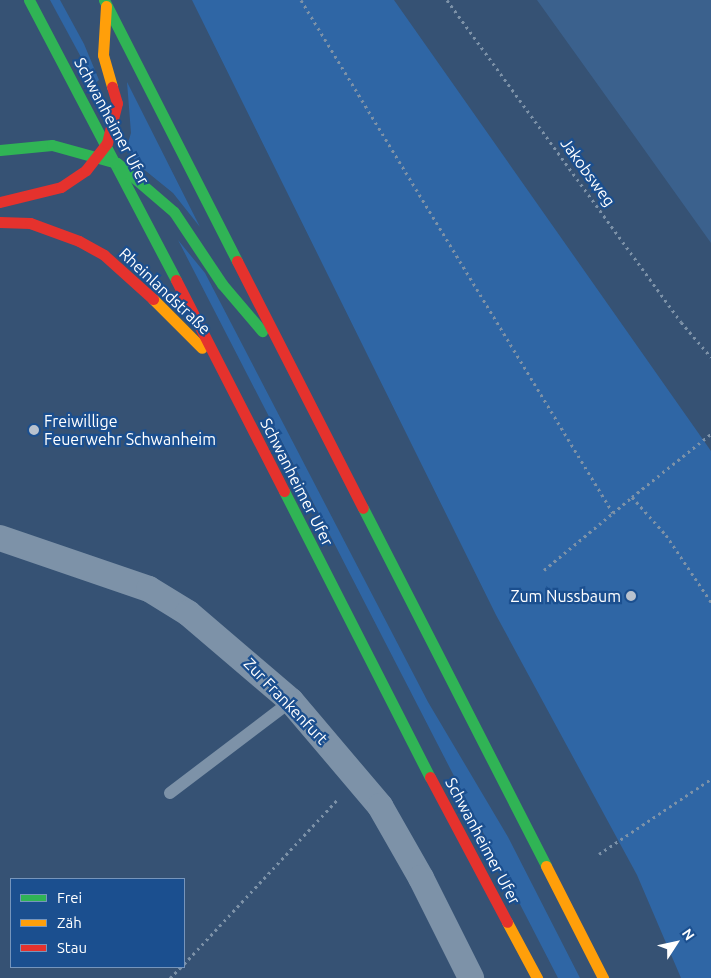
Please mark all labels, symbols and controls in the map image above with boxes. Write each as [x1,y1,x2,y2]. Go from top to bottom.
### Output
street label: Schwanheimer Ufer [70,54,154,188]
street label: Jakobsweg [557,134,619,210]
street label: Rheinlandstraße [115,244,215,338]
place label: Freiwillige Feuerwehr Schwanheim [44,411,216,449]
street label: Schwanheimer Ufer [256,415,338,549]
marker: Freiwillige Feuerwehr Schwanheim [28,424,40,436]
place label: Zum Nussbaum [510,586,621,606]
marker: Zum Nussbaum [625,590,637,602]
street label: Zur Frankenfurt [240,654,332,748]
street label: Schwanheimer Ufer [441,774,525,908]
legend [10,878,185,968]
text: Frei [57,889,82,906]
text: Zäh [57,914,82,931]
north arrow [651,918,701,968]
text: N [679,926,698,943]
text: Stau [57,939,87,956]

